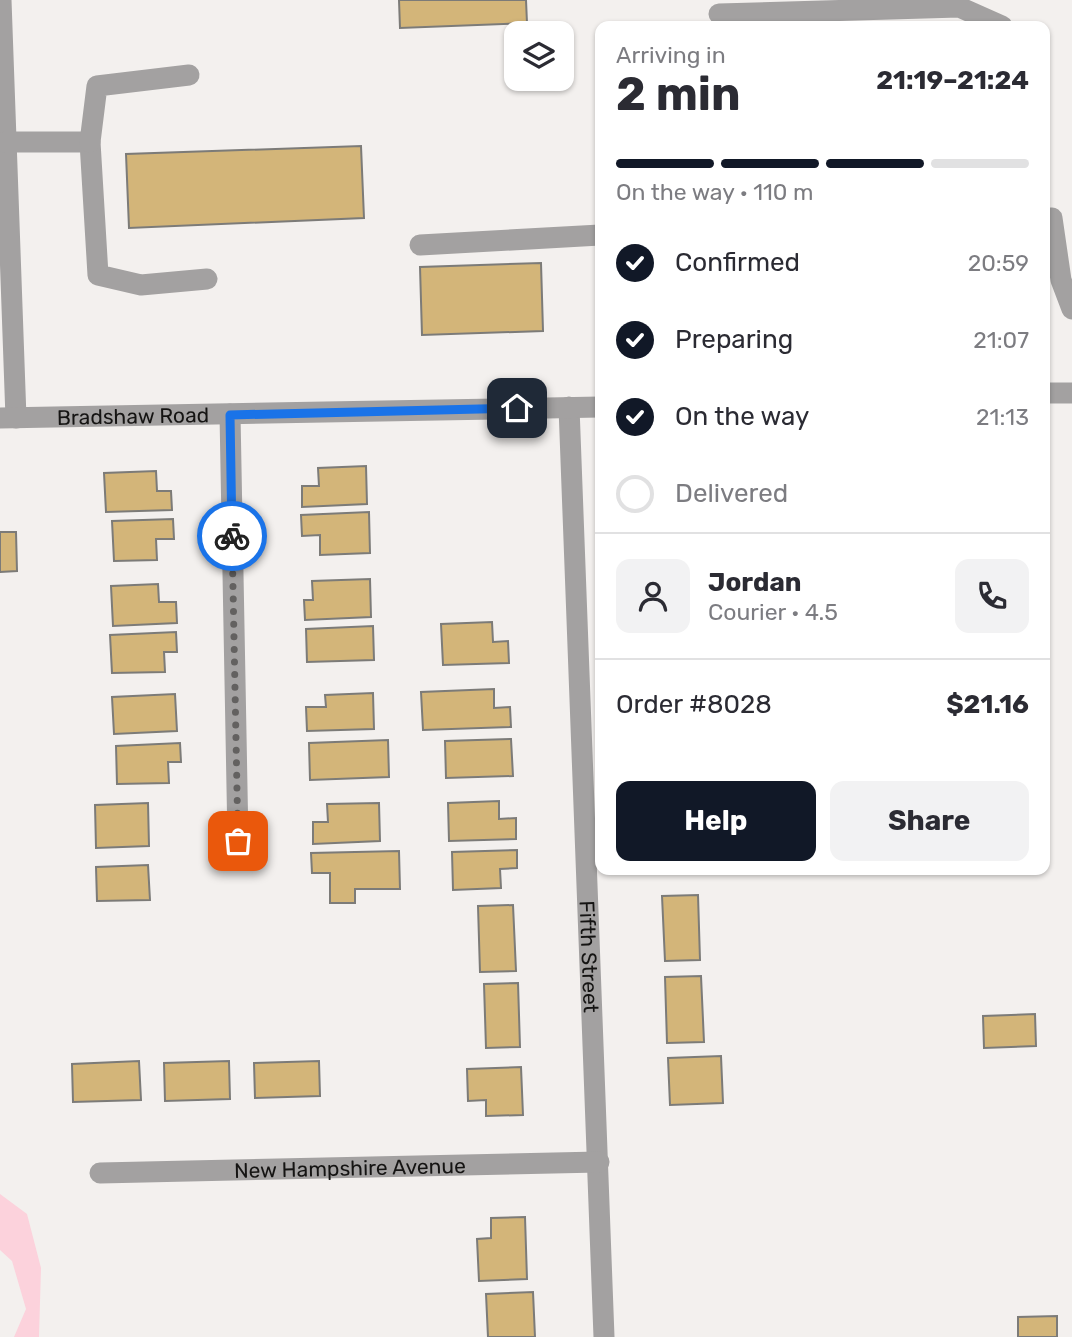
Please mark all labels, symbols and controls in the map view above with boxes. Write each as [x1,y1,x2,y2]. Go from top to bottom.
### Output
map controls [504,21,574,91]
button: layers [504,21,574,91]
text: Arriving in [616,41,726,69]
text: 21:19–21:24 [876,65,1029,96]
text: 2 min [616,67,741,122]
text: On the way · 110 m [616,178,814,206]
icon: check [616,244,654,282]
text: Confirmed [675,247,800,278]
text: 20:59 [968,249,1029,277]
icon: check [616,321,654,359]
text: Preparing [675,324,793,355]
text: 21:07 [973,326,1029,354]
pin [487,378,547,438]
icon: home [498,389,536,427]
icon: check [616,398,654,436]
text: On the way [675,401,809,432]
street label: Bradshaw Road [57,402,209,429]
text: 21:13 [976,403,1029,431]
text: Delivered [675,478,788,509]
courier [197,501,267,571]
icon: bike [213,517,251,555]
button: person [616,559,690,633]
button: phone [955,559,1029,633]
text: Jordan [708,567,801,598]
text: Courier · 4.5 [708,598,838,626]
text: Order #8028 [616,689,772,720]
text: $21.16 [946,689,1029,720]
button: Help [616,781,816,861]
button: Share [830,781,1029,861]
pin [208,811,268,871]
icon: bag [219,822,257,860]
street label: Fifth Street [575,900,604,1013]
street label: New Hampshire Avenue [234,1152,466,1183]

